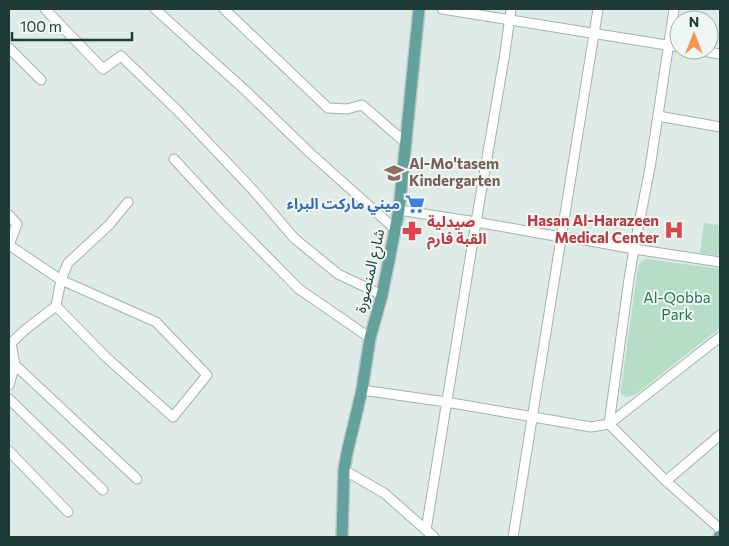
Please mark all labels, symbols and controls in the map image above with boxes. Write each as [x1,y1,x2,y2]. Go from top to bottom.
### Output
scale bar [12,10,132,42]
north arrow [669,10,719,60]
text: N [689,13,699,30]
text: 100 m [20,17,62,35]
place label: Al-Mo'tasem Kindergarten [409,154,500,189]
school or university icon: Al-Mo'tasem Kindergarten [383,162,405,184]
supermarket icon: ميني ماركت البراء [404,193,426,215]
place label: ميني ماركت البراء [287,194,400,215]
place label: Hasan Al-Harazeen Medical Center [527,211,659,246]
place label: صيدلية القبة فارم [427,212,487,250]
hospital icon: Hasan Al-Harazeen Medical Center [663,219,685,241]
pharmacy icon: صيدلية القبة فارم [401,220,423,242]
street label: شارع المنصورة [351,227,391,315]
park label: Al-Qobba Park [643,288,711,323]

